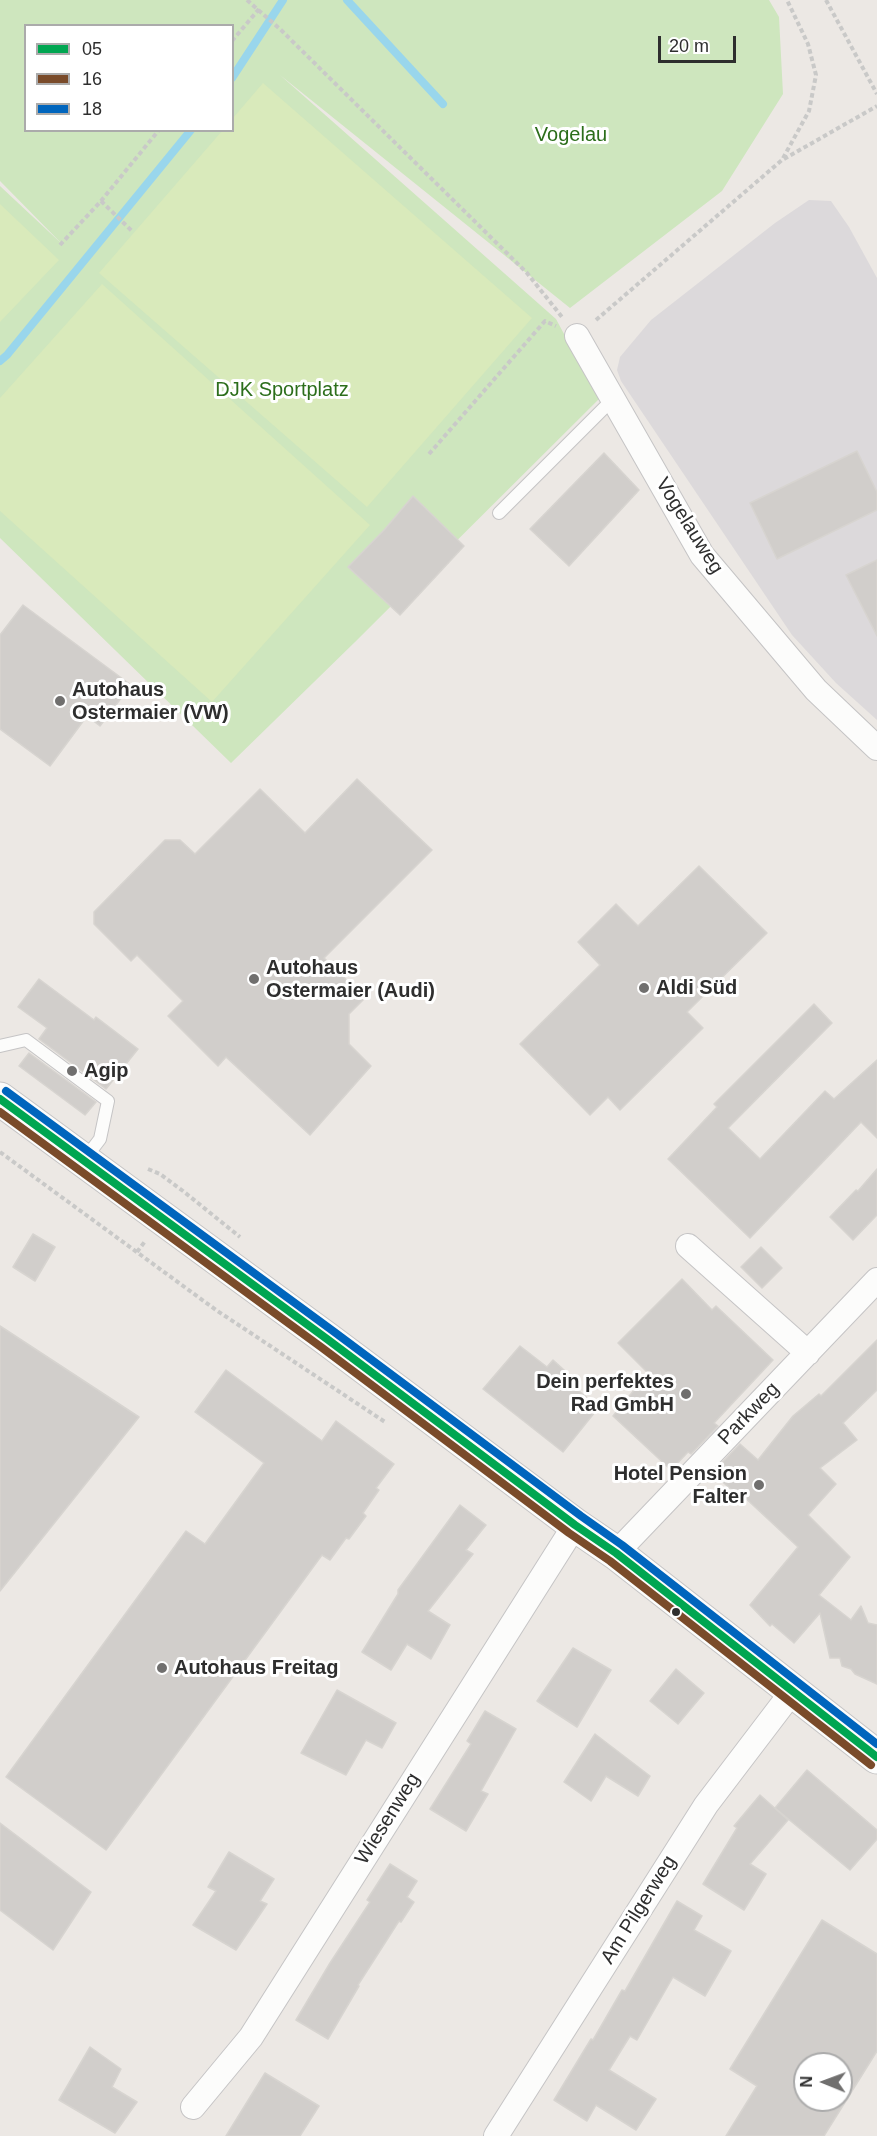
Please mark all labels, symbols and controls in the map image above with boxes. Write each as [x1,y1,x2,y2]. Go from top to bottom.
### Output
legend [24,24,234,132]
scale bar [661,24,739,62]
text: 20 m [669,36,709,56]
text: 05 [82,39,102,59]
text: 16 [82,69,102,89]
text: 18 [82,99,102,119]
park label: Vogelau [535,123,607,147]
park label: DJK Sportplatz [215,378,349,402]
street label: Vogelauweg [650,473,728,579]
place label: Autohaus Ostermaier (VW) [72,678,229,725]
marker: Autohaus Ostermaier (VW) [53,694,67,708]
place label: Autohaus Ostermaier (Audi) [266,956,435,1003]
marker: Autohaus Ostermaier (Audi) [247,972,261,986]
place label: Aldi Süd [656,976,737,1000]
marker: Aldi Süd [637,981,651,995]
place label: Agip [84,1059,128,1083]
marker: Agip [65,1064,79,1078]
place label: Dein perfektes Rad GmbH [536,1370,674,1417]
street label: Parkweg [713,1378,785,1450]
marker: Dein perfektes Rad GmbH [679,1387,693,1401]
place label: Hotel Pension Falter [614,1462,747,1509]
marker: Hotel Pension Falter [752,1478,766,1492]
unlabelled marker [670,1606,682,1618]
place label: Autohaus Freitag [174,1656,338,1680]
marker: Autohaus Freitag [155,1661,169,1675]
street label: Wiesenweg [350,1769,426,1869]
street label: Am Pilgerweg [596,1851,682,1969]
north arrow [793,2052,853,2112]
text: N [798,2076,815,2088]

